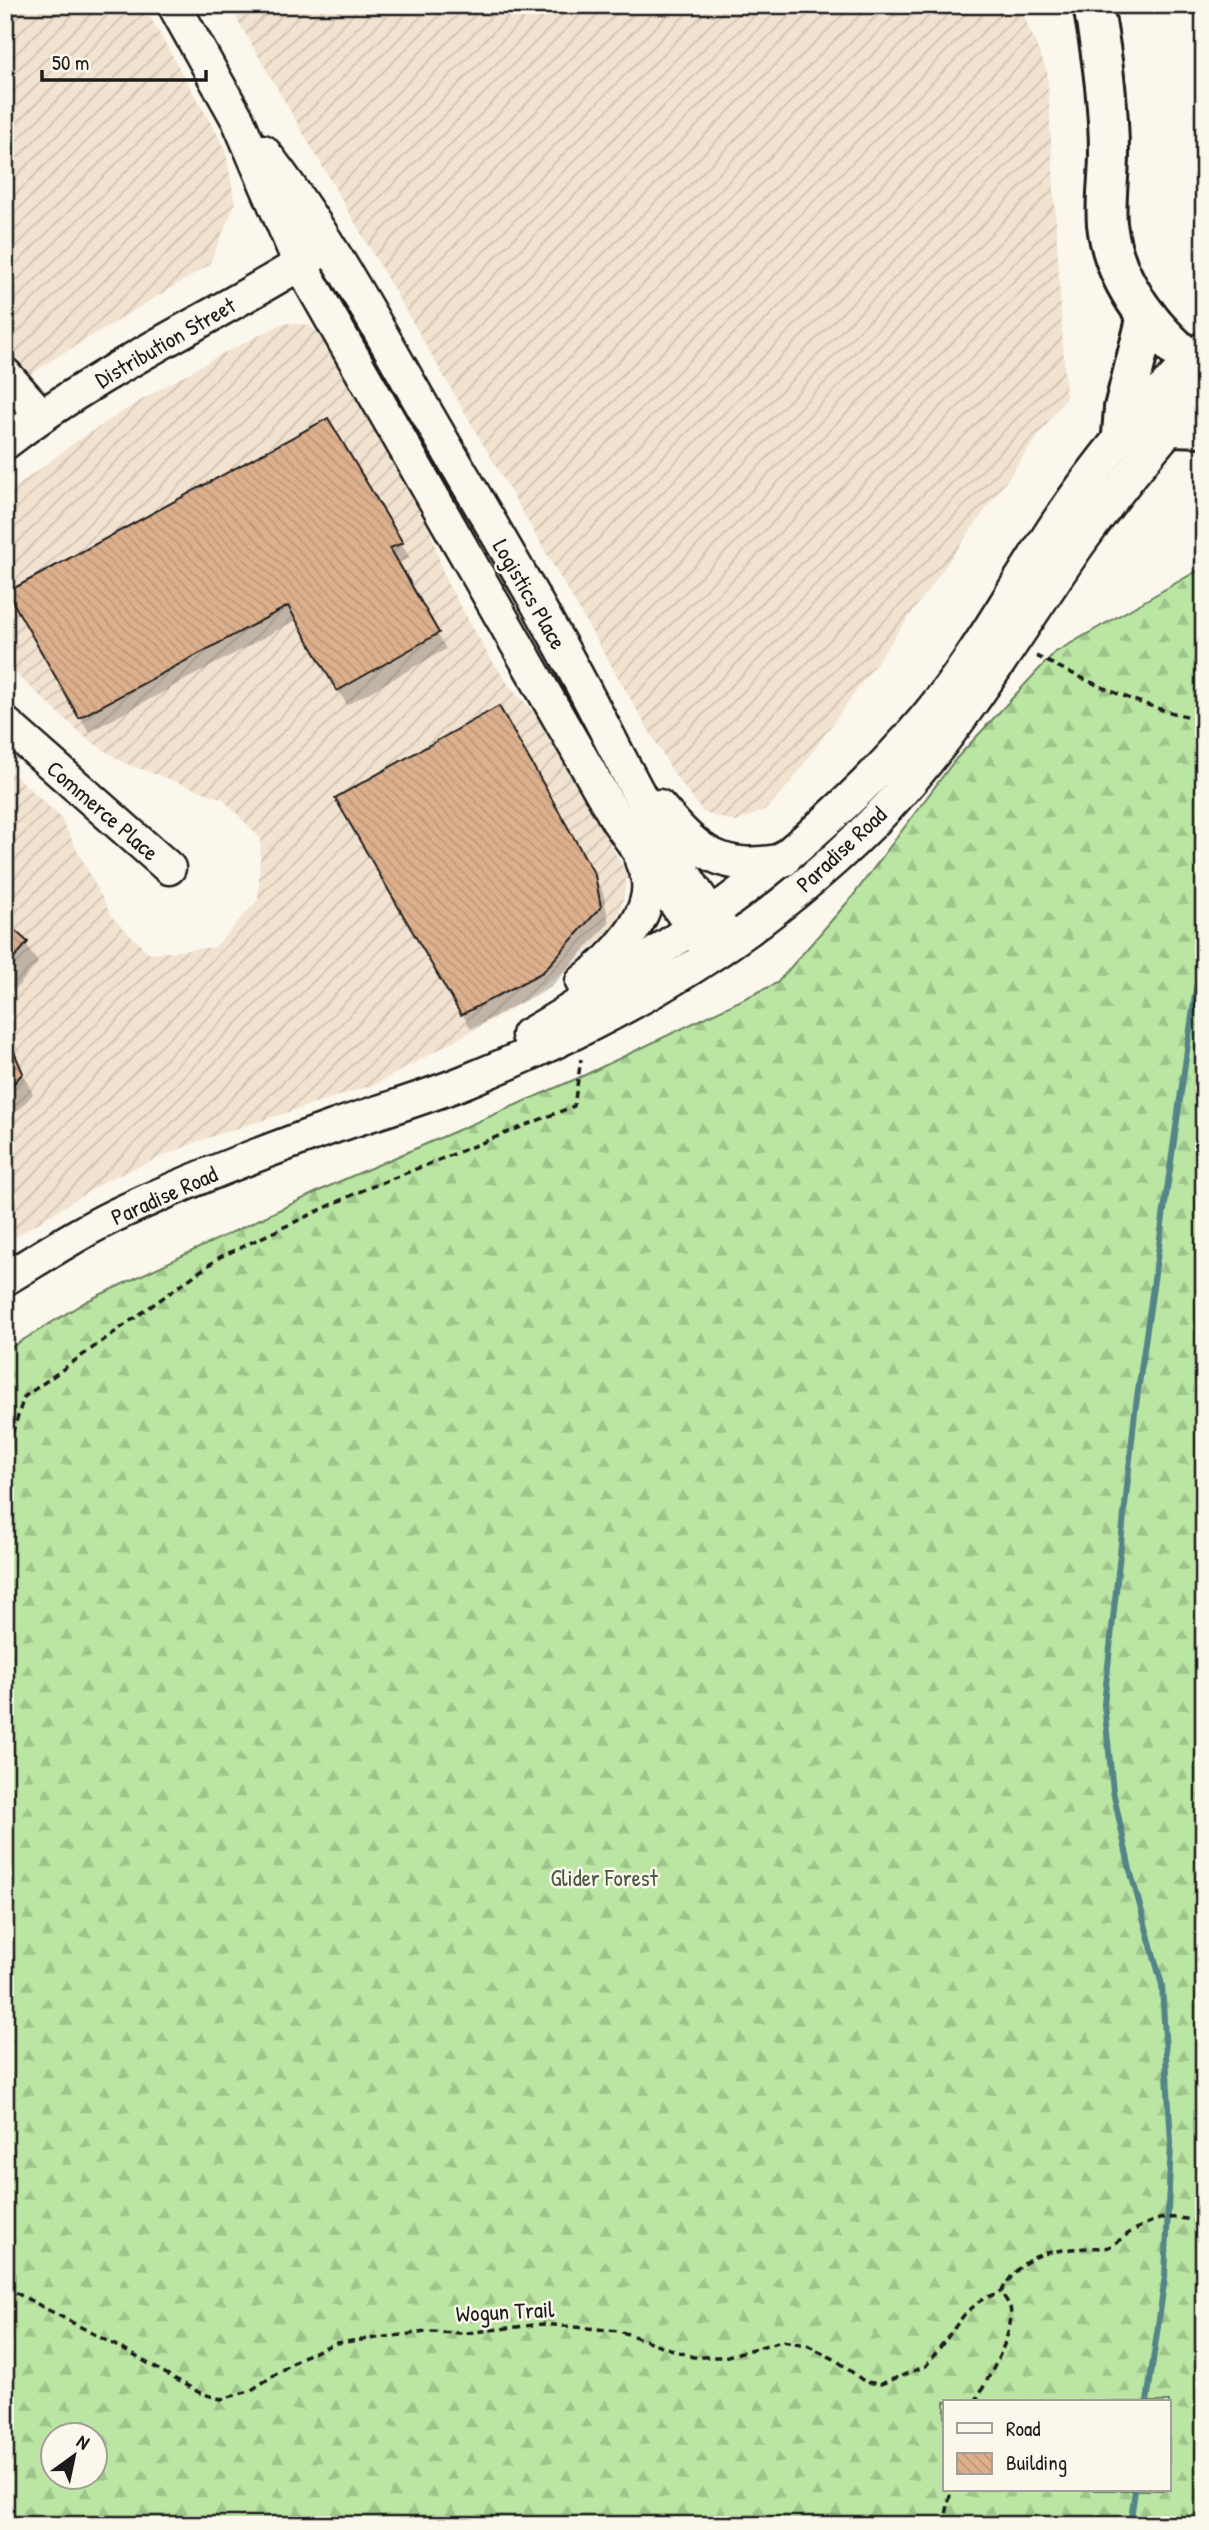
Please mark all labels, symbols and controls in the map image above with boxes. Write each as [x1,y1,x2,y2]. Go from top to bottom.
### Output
scale bar [42,38,206,82]
text: 50 m [52,48,89,77]
street label: Distribution Street [89,289,242,395]
street label: Logistics Place [486,533,574,655]
street label: Commerce Place [40,753,166,867]
street label: Paradise Road [789,799,893,899]
street label: Paradise Road [106,1158,222,1232]
park label: Glider Forest [550,1862,659,1893]
street label: Wogun Trail [455,2293,556,2329]
legend [943,2400,1170,2492]
text: Road [1006,2414,1040,2443]
north arrow [38,2422,108,2492]
text: N [72,2428,95,2455]
text: Building [1006,2448,1067,2477]

